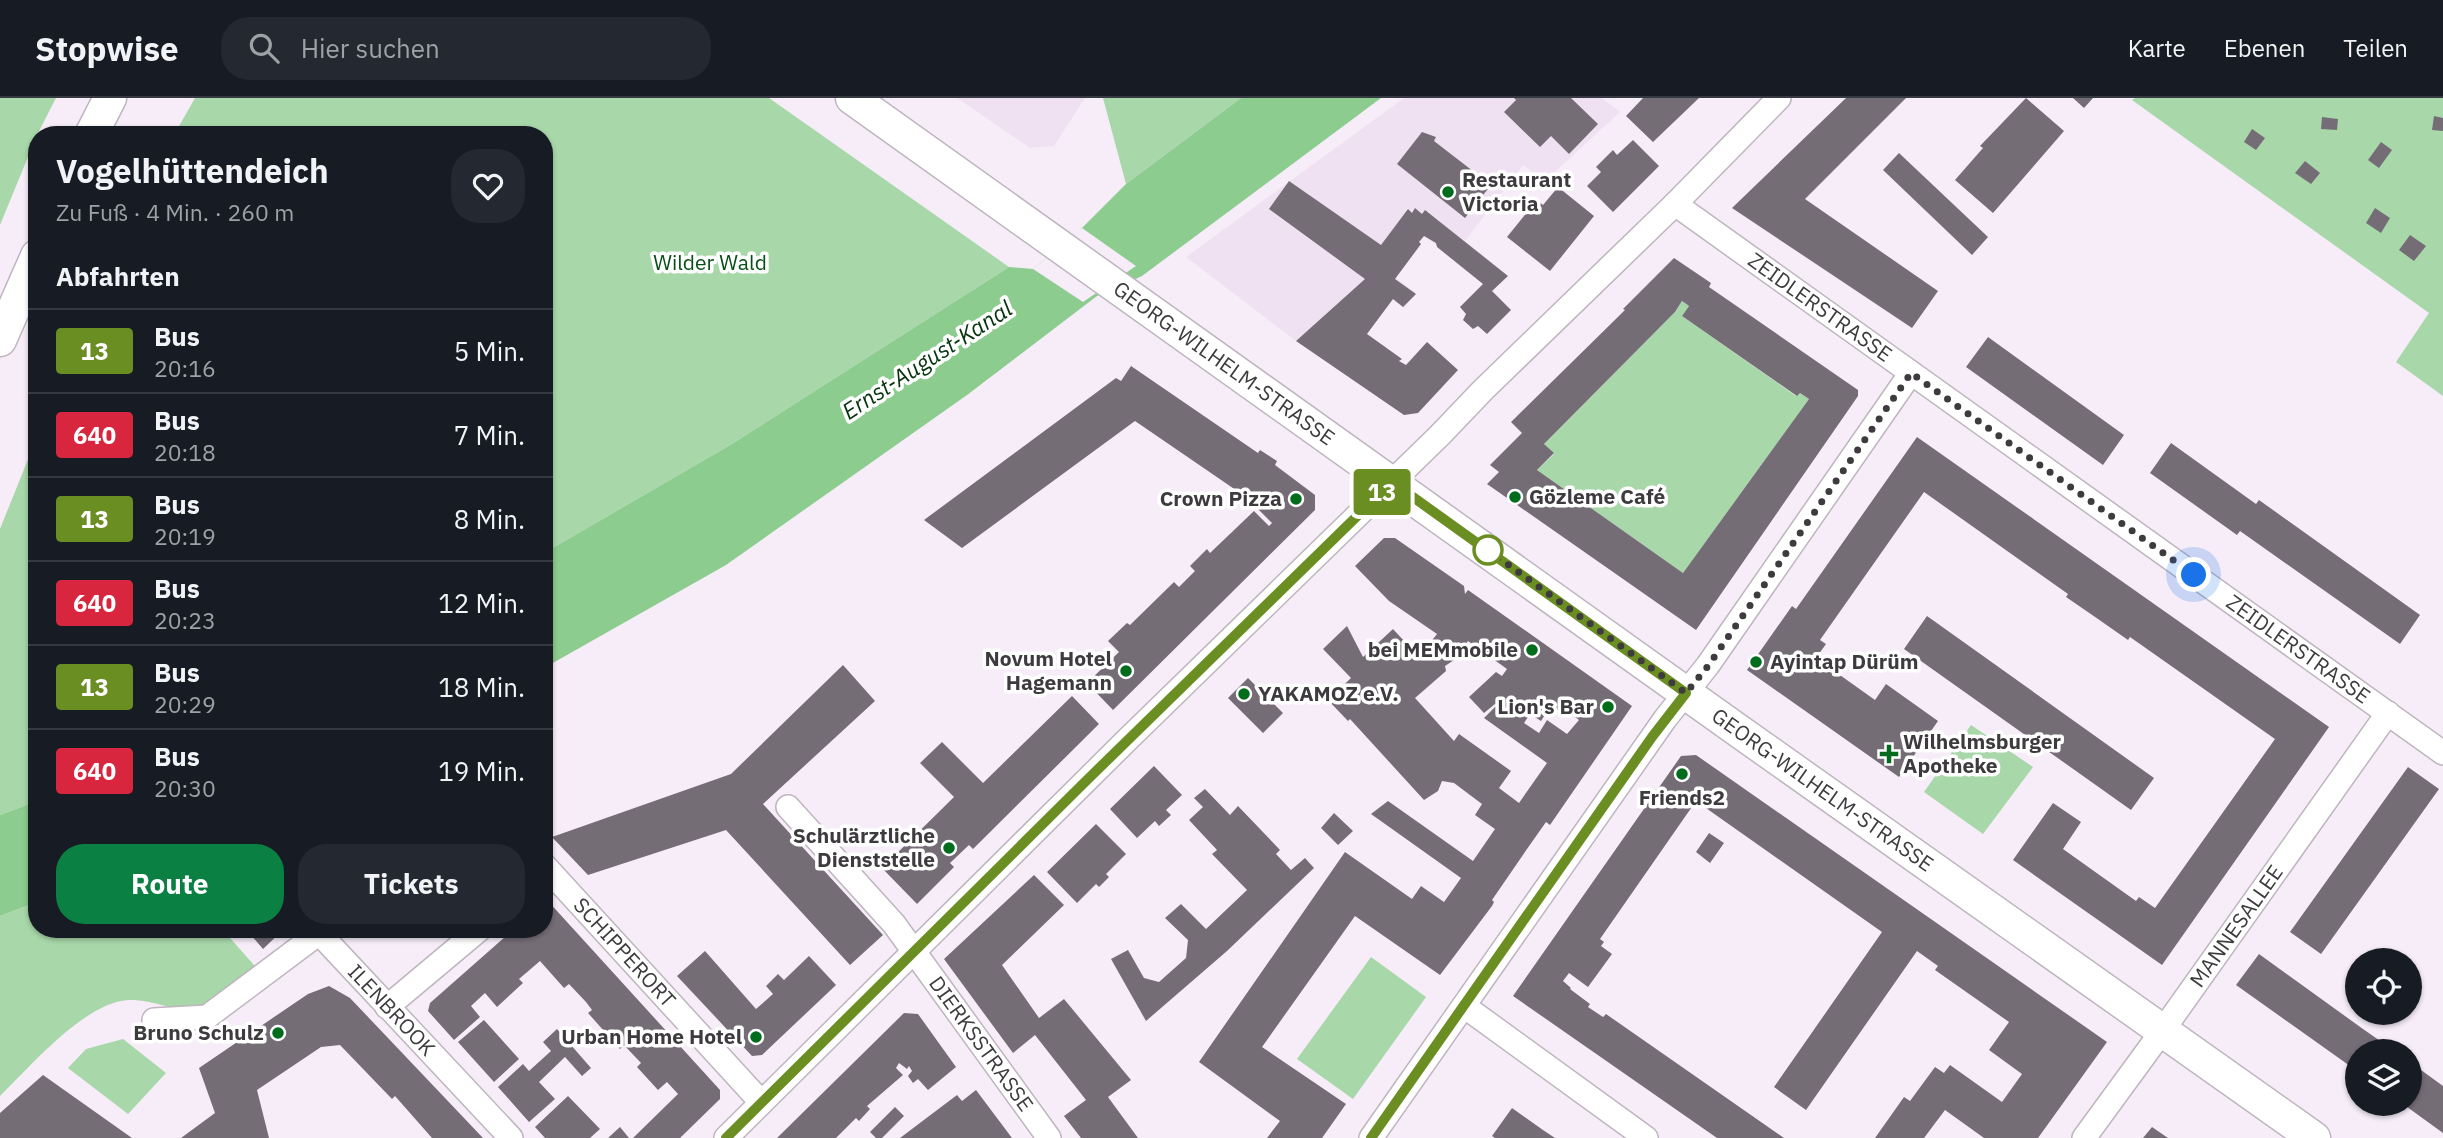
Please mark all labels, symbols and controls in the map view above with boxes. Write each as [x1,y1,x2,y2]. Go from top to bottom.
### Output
search box [221,17,711,80]
text: Stopwise [35,27,179,70]
icon: search [245,29,283,67]
text: Hier suchen [301,31,440,65]
text: Karte [2128,32,2186,64]
text: Ebenen [2224,32,2305,64]
text: Teilen [2343,32,2408,64]
text: Vogelhüttendeich [56,149,329,192]
button: heart [451,149,525,223]
place label: Restaurant Victoria [1462,165,1571,217]
marker: Restaurant Victoria [1440,184,1456,200]
text: Zu Fuß · 4 Min. · 260 m [56,197,294,227]
street label: ZEIDLERSTRASSE [1743,246,1898,368]
park label: Wilder Wald [653,248,767,276]
text: Abfahrten [56,259,180,293]
street label: GEORG-WILHELM-STRASSE [1108,274,1341,451]
water label: Ernst-August-Kanal [836,292,1018,425]
text: Bus [154,319,200,353]
text: 5 Min. [454,334,525,368]
text: 13 [80,335,109,367]
text: 20:16 [154,353,216,383]
text: Bus [154,403,200,437]
text: 7 Min. [454,418,525,452]
text: 640 [73,419,116,451]
text: 20:18 [154,437,216,467]
line badge: 13 [1350,469,1414,515]
text: 13 [1368,476,1396,508]
place label: Gözleme Café [1529,482,1665,510]
place label: Crown Pizza [1160,484,1282,512]
text: Bus [154,487,200,521]
marker: Gözleme Café [1507,489,1523,505]
marker: Crown Pizza [1288,491,1304,507]
text: 8 Min. [454,502,525,536]
text: 13 [80,503,109,535]
text: 20:19 [154,521,216,551]
unlabelled marker [1473,535,1503,565]
your location [2176,557,2211,592]
text: Bus [154,571,200,605]
text: 12 Min. [438,586,525,620]
text: 640 [73,587,116,619]
street label: ZEIDLERSTRASSE [2221,588,2376,710]
text: 20:23 [154,605,216,635]
place label: bei MEMmobile [1368,635,1518,663]
marker: bei MEMmobile [1524,642,1540,658]
place label: Novum Hotel Hagemann [985,644,1112,696]
place label: Ayintap Dürüm [1770,647,1918,675]
marker: Ayintap Dürüm [1748,654,1764,670]
text: Bus [154,655,200,689]
marker: Novum Hotel Hagemann [1118,663,1134,679]
text: 18 Min. [438,670,525,704]
text: 13 [80,671,109,703]
place label: YAKAMOZ e.V. [1258,679,1399,707]
marker: YAKAMOZ e.V. [1236,686,1252,702]
text: 20:29 [154,689,216,719]
place label: Lion's Bar [1497,692,1595,720]
marker: Lion's Bar [1600,699,1616,715]
street label: GEORG-WILHELM-STRASSE [1707,701,1940,877]
place label: Wilhelmsburger Apotheke [1903,727,2062,779]
text: Bus [154,739,200,773]
marker: Wilhelmsburger Apotheke [1881,746,1897,762]
text: 19 Min. [438,754,525,788]
text: 640 [73,755,116,787]
marker: Friends2 [1674,766,1690,782]
text: 20:30 [154,773,216,803]
place label: Friends2 [1639,783,1725,811]
place label: Schulärztliche Dienststelle [793,821,935,873]
marker: Schulärztliche Dienststelle [941,840,957,856]
button: Route [56,844,284,924]
button: Tickets [298,844,525,924]
street label: MANNESALLEE [2183,859,2289,992]
street label: SCHIPPERORT [568,891,682,1013]
map controls [2345,948,2422,1116]
button: locate [2345,948,2422,1025]
street label: ILENBROOK [342,958,442,1062]
street label: DIERKSSTRASSE [923,970,1040,1117]
place label: Bruno Schulz [133,1018,264,1046]
place label: Urban Home Hotel [561,1022,742,1050]
marker: Bruno Schulz [270,1025,286,1041]
marker: Urban Home Hotel [748,1029,764,1045]
button: layers [2345,1039,2422,1116]

